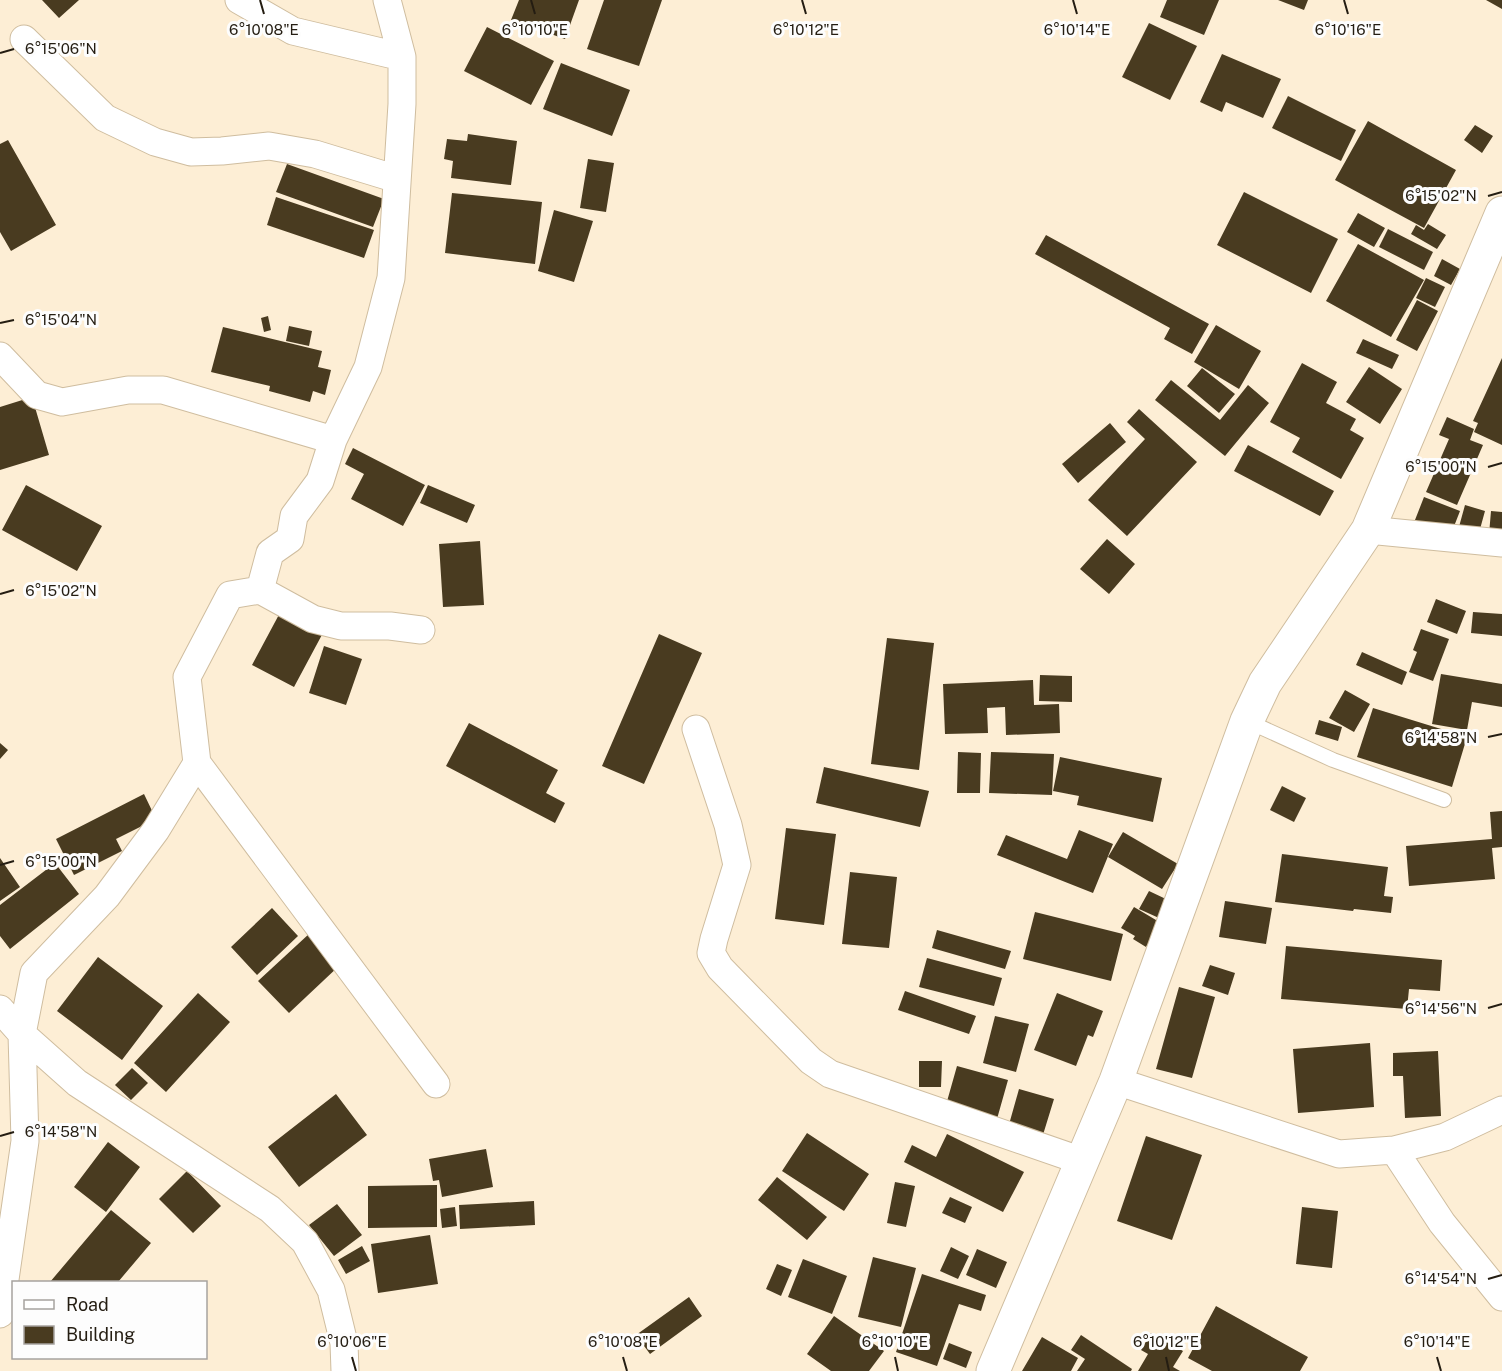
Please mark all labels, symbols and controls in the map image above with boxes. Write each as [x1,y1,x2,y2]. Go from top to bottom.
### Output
text: 6°10'08"E [229,21,299,38]
text: 6°10'10"E [502,21,568,38]
text: 6°10'12"E [773,21,839,38]
text: 6°10'14"E [1044,21,1110,38]
text: 6°10'16"E [1315,21,1381,38]
text: 6°15'06"N [25,40,97,57]
text: 6°15'02"N [1405,187,1477,204]
text: 6°15'04"N [25,311,97,328]
text: 6°15'00"N [1405,458,1477,475]
text: 6°15'02"N [25,582,97,599]
text: 6°14'58"N [1405,729,1477,746]
text: 6°15'00"N [25,853,97,870]
text: 6°14'56"N [1405,1000,1477,1017]
text: 6°14'58"N [25,1123,97,1140]
text: 6°14'54"N [1405,1270,1477,1287]
legend [12,1281,207,1359]
text: Road [66,1294,109,1315]
text: Building [66,1324,135,1345]
text: 6°10'06"E [317,1333,387,1350]
text: 6°10'08"E [588,1333,658,1350]
text: 6°10'10"E [862,1333,928,1350]
text: 6°10'12"E [1133,1333,1199,1350]
text: 6°10'14"E [1404,1333,1470,1350]

